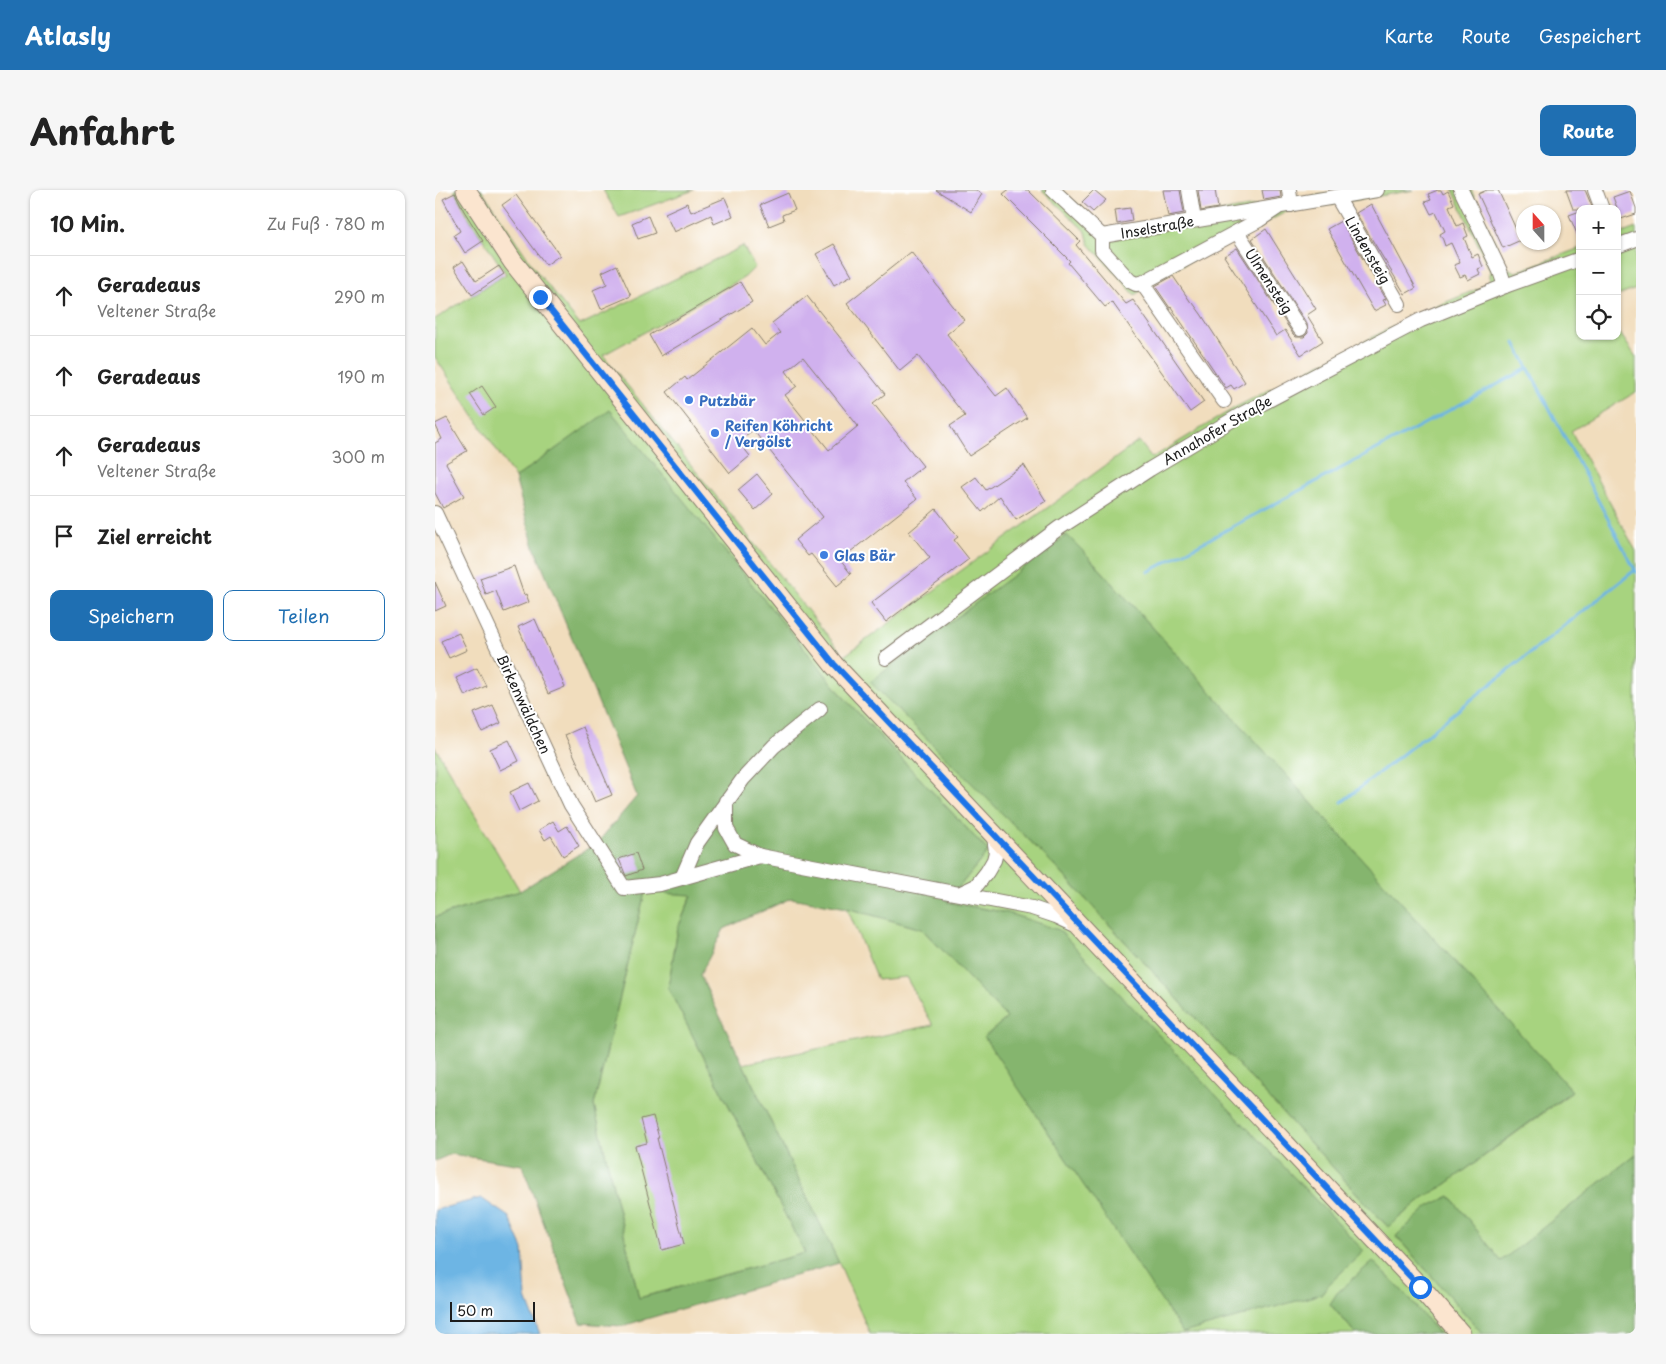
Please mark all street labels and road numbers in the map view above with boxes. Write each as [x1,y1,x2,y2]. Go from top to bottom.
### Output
street label: Inselstraße [1119,210,1195,244]
street label: Lindensteig [1340,212,1396,288]
street label: Ulmensteig [1240,244,1298,318]
street label: Annahofer Straße [1159,390,1275,470]
street label: Birkenwäldchen [492,651,556,757]

